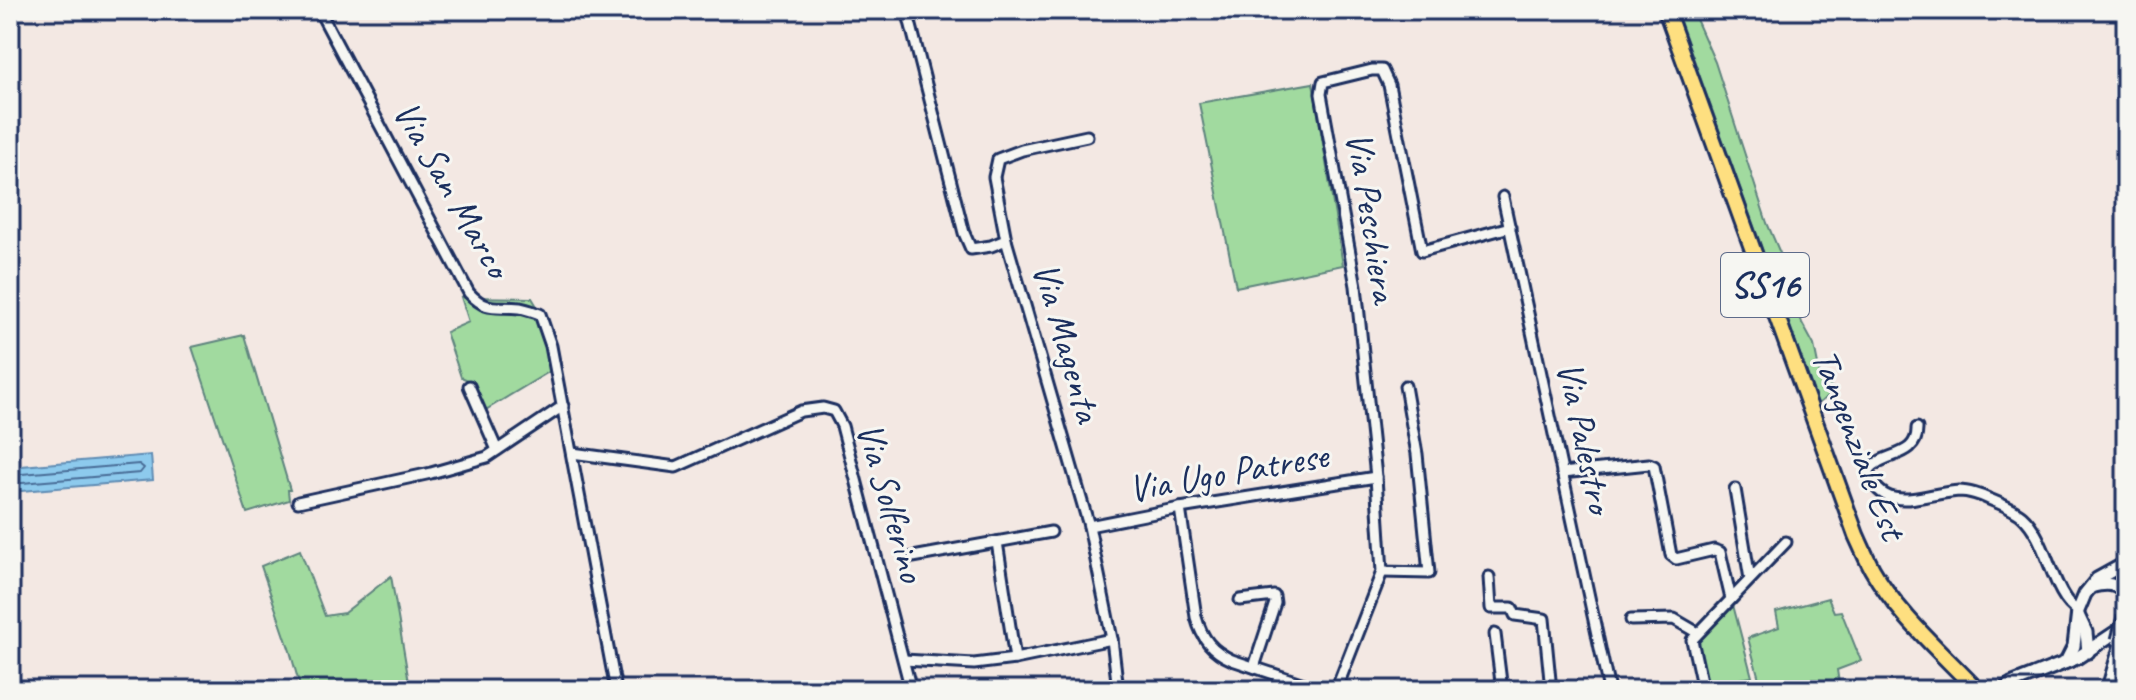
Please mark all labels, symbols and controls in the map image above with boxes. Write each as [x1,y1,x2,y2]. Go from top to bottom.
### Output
street label: Via San Marco [383,92,523,289]
street label: Via Peschiera [1335,128,1409,309]
road number: SS16 [1721,253,1809,317]
street label: Via Magenta [1022,257,1113,430]
street label: Tangenziale Est [1801,342,1918,549]
street label: Via Palestro [1546,357,1625,520]
street label: Via Solferino [846,417,937,588]
street label: Via Ugo Patrese [1125,431,1334,513]

